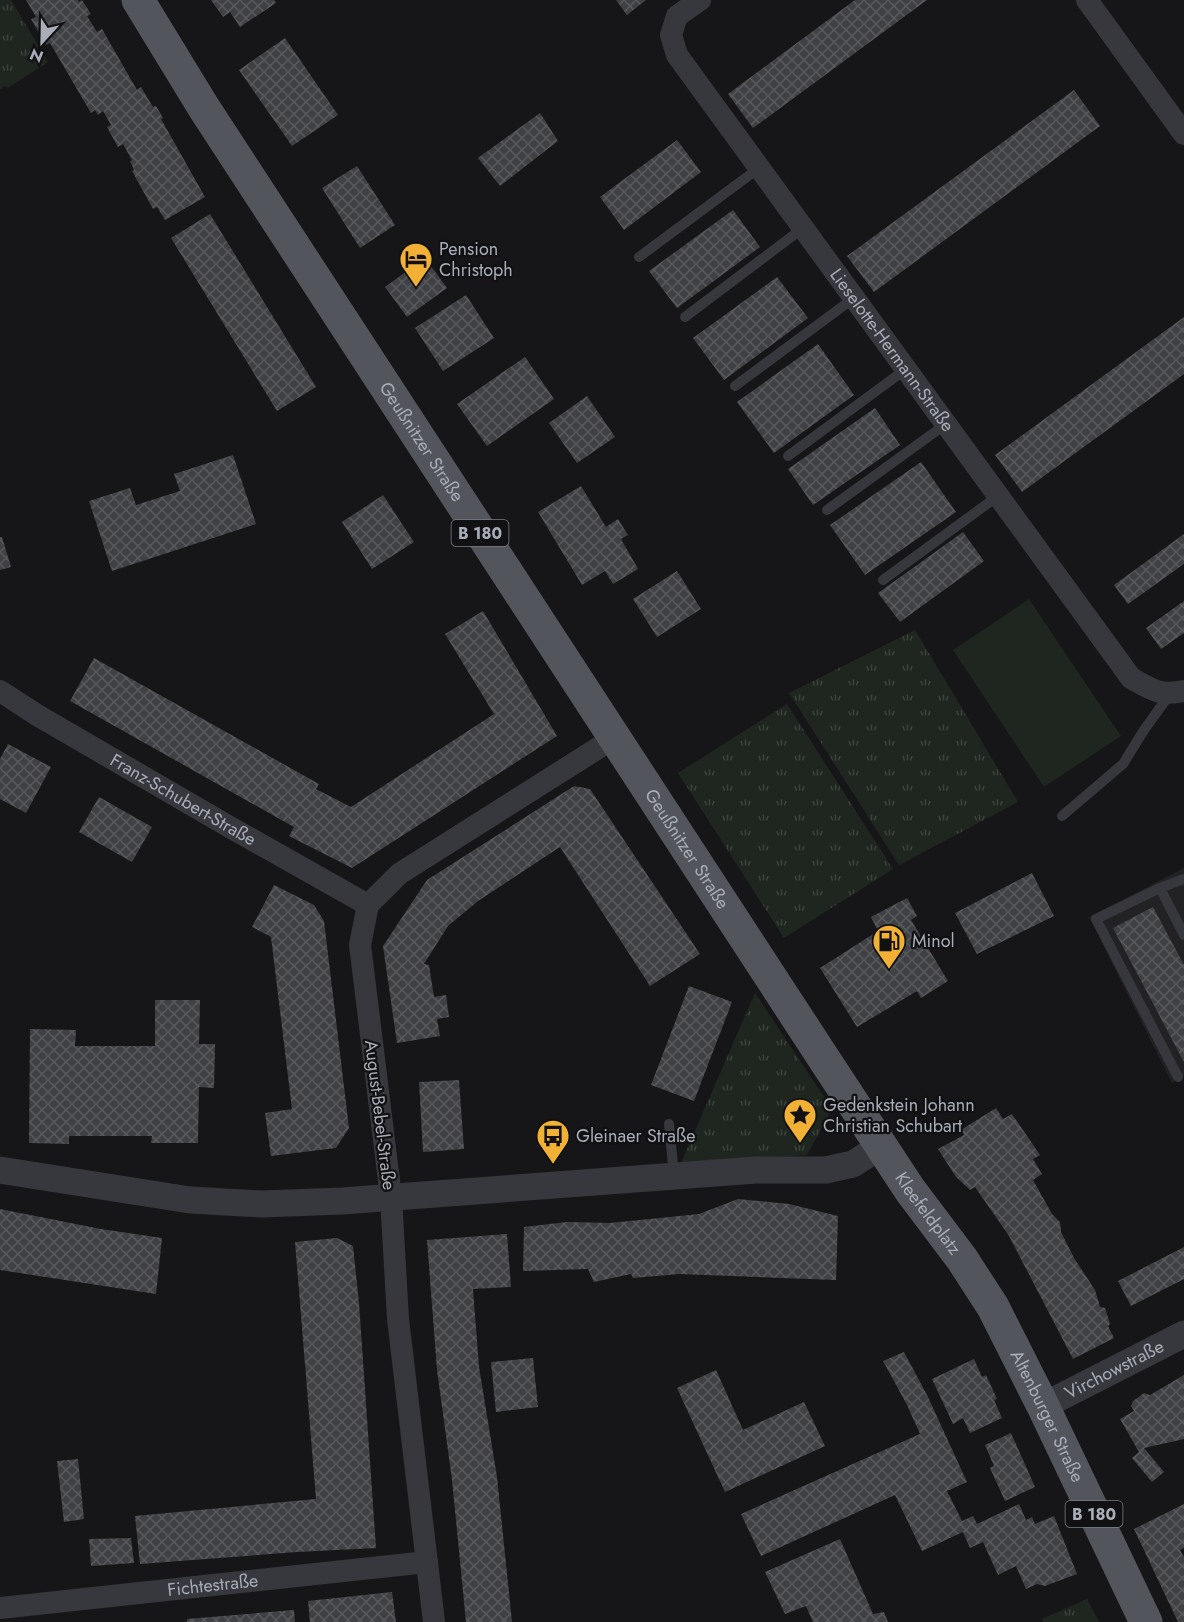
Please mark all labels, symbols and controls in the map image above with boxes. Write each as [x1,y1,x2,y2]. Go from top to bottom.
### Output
north arrow [12,12,72,72]
text: N [26,42,47,68]
place label: Pension Christoph [439,236,513,283]
hotel icon: Pension Christoph [398,241,434,288]
street label: Lieselotte-Hermann-Straße [824,263,960,437]
street label: Geußnitzer Straße [373,377,470,507]
road number: B 180 [452,520,508,546]
street label: Franz-Schubert-Straße [105,747,261,852]
street label: Geußnitzer Straße [638,784,736,914]
fuel station icon: Minol [871,923,907,970]
place label: Minol [912,928,955,954]
street label: August-Bebel-Straße [358,1038,402,1192]
place label: Gedenkstein Johann Christian Schubart [823,1092,975,1139]
place icon: Gedenkstein Johann Christian Schubart [782,1097,818,1144]
bus stop icon: Gleinaer Straße [535,1118,571,1165]
place label: Gleinaer Straße [576,1123,695,1149]
street label: Kleefeldplatz [889,1167,968,1261]
street label: Virchowstraße [1060,1333,1168,1406]
street label: Altenburger Straße [1004,1346,1091,1487]
road number: B 180 [1066,1501,1122,1527]
street label: Fichtestraße [166,1567,260,1603]

